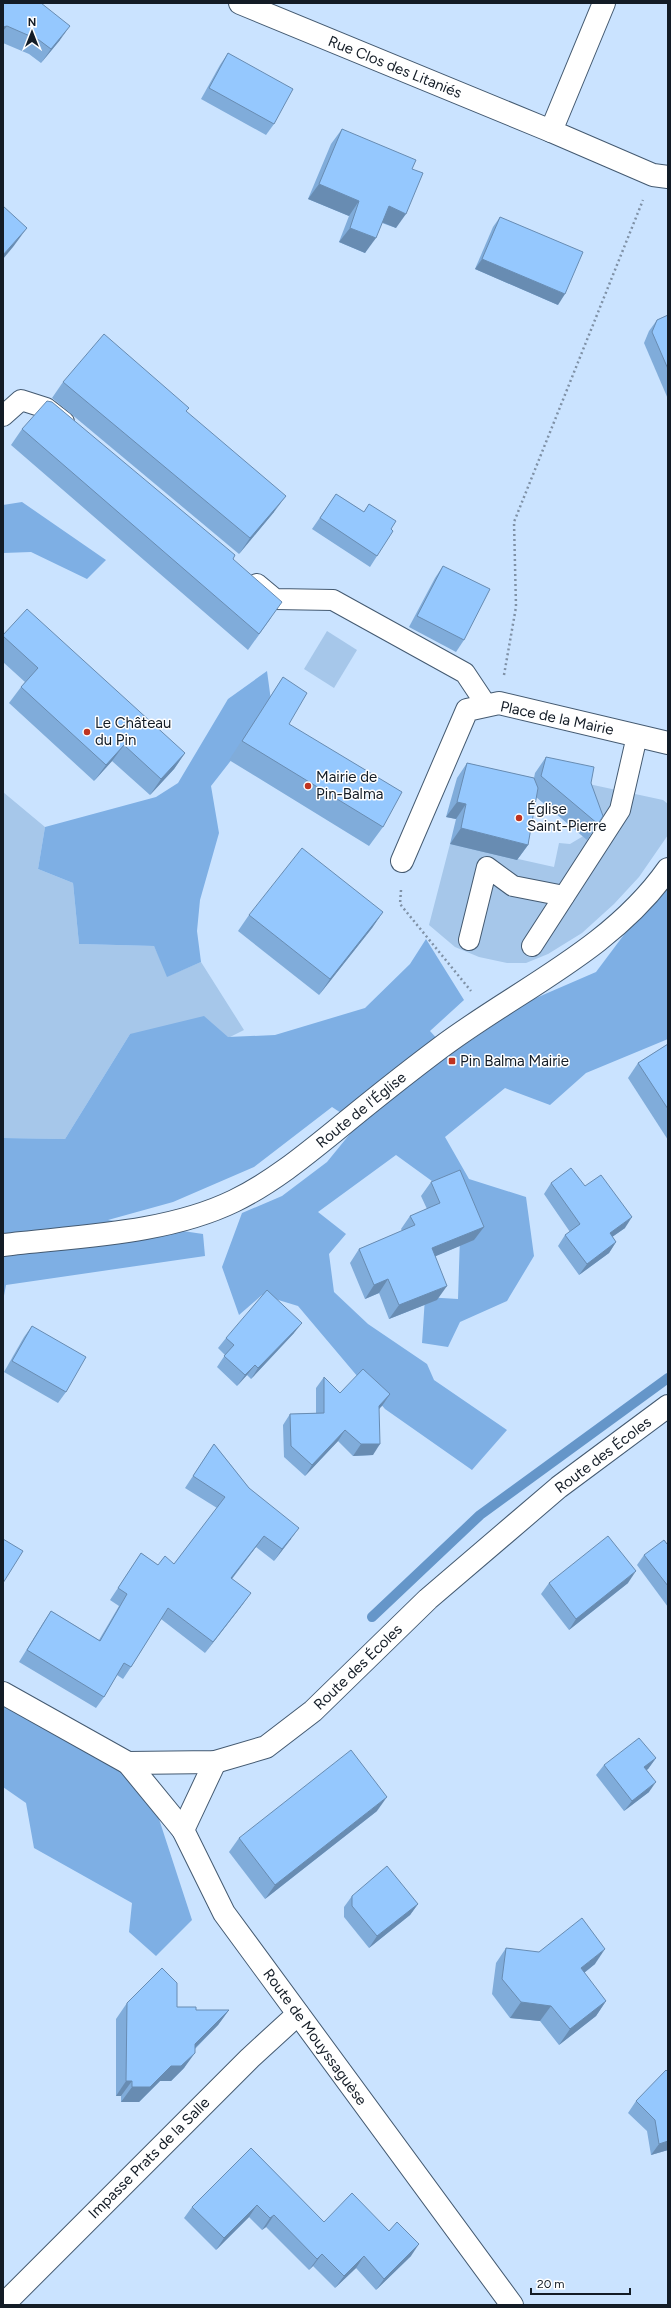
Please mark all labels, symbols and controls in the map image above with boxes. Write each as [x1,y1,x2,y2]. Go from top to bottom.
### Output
north arrow [12,12,52,52]
text: N [28,16,36,29]
street label: Rue Clos des Litaniés [326,32,464,102]
street label: Place de la Mairie [499,697,615,739]
place label: Le Château du Pin [95,714,171,749]
marker: Le Château du Pin [82,727,92,737]
place label: Mairie de Pin-Balma [316,768,383,803]
marker: Mairie de Pin-Balma [303,781,313,791]
place label: Église Saint-Pierre [527,800,606,835]
marker: Église Saint-Pierre [514,813,524,823]
place label: Pin Balma Mairie [460,1052,569,1070]
marker: Pin Balma Mairie [447,1056,457,1066]
street label: Route de l'Église [312,1068,410,1152]
street label: Route des Écoles [551,1413,655,1497]
street label: Route des Écoles [310,1620,406,1714]
street label: Route de Mouyssaguèse [259,1965,371,2109]
street label: Impasse Prats de la Salle [85,2094,213,2222]
scale bar [531,2270,630,2296]
text: 20 m [537,2277,565,2291]

